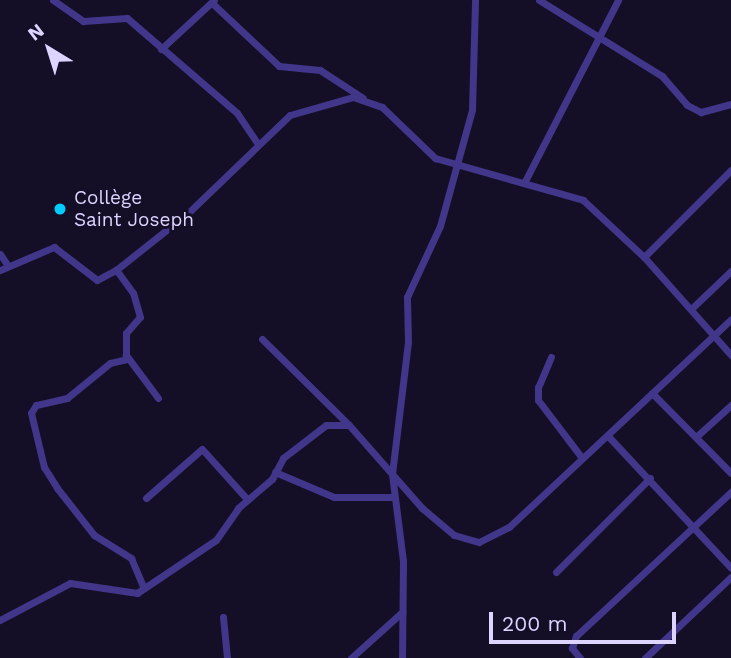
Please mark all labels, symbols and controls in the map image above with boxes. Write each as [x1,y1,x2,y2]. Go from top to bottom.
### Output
north arrow [14,14,84,84]
text: N [23,19,48,45]
place label: Collège Saint Joseph [74,187,195,231]
marker: Collège Saint Joseph [52,201,68,217]
scale bar [493,598,680,642]
text: 200 m [502,611,568,636]

